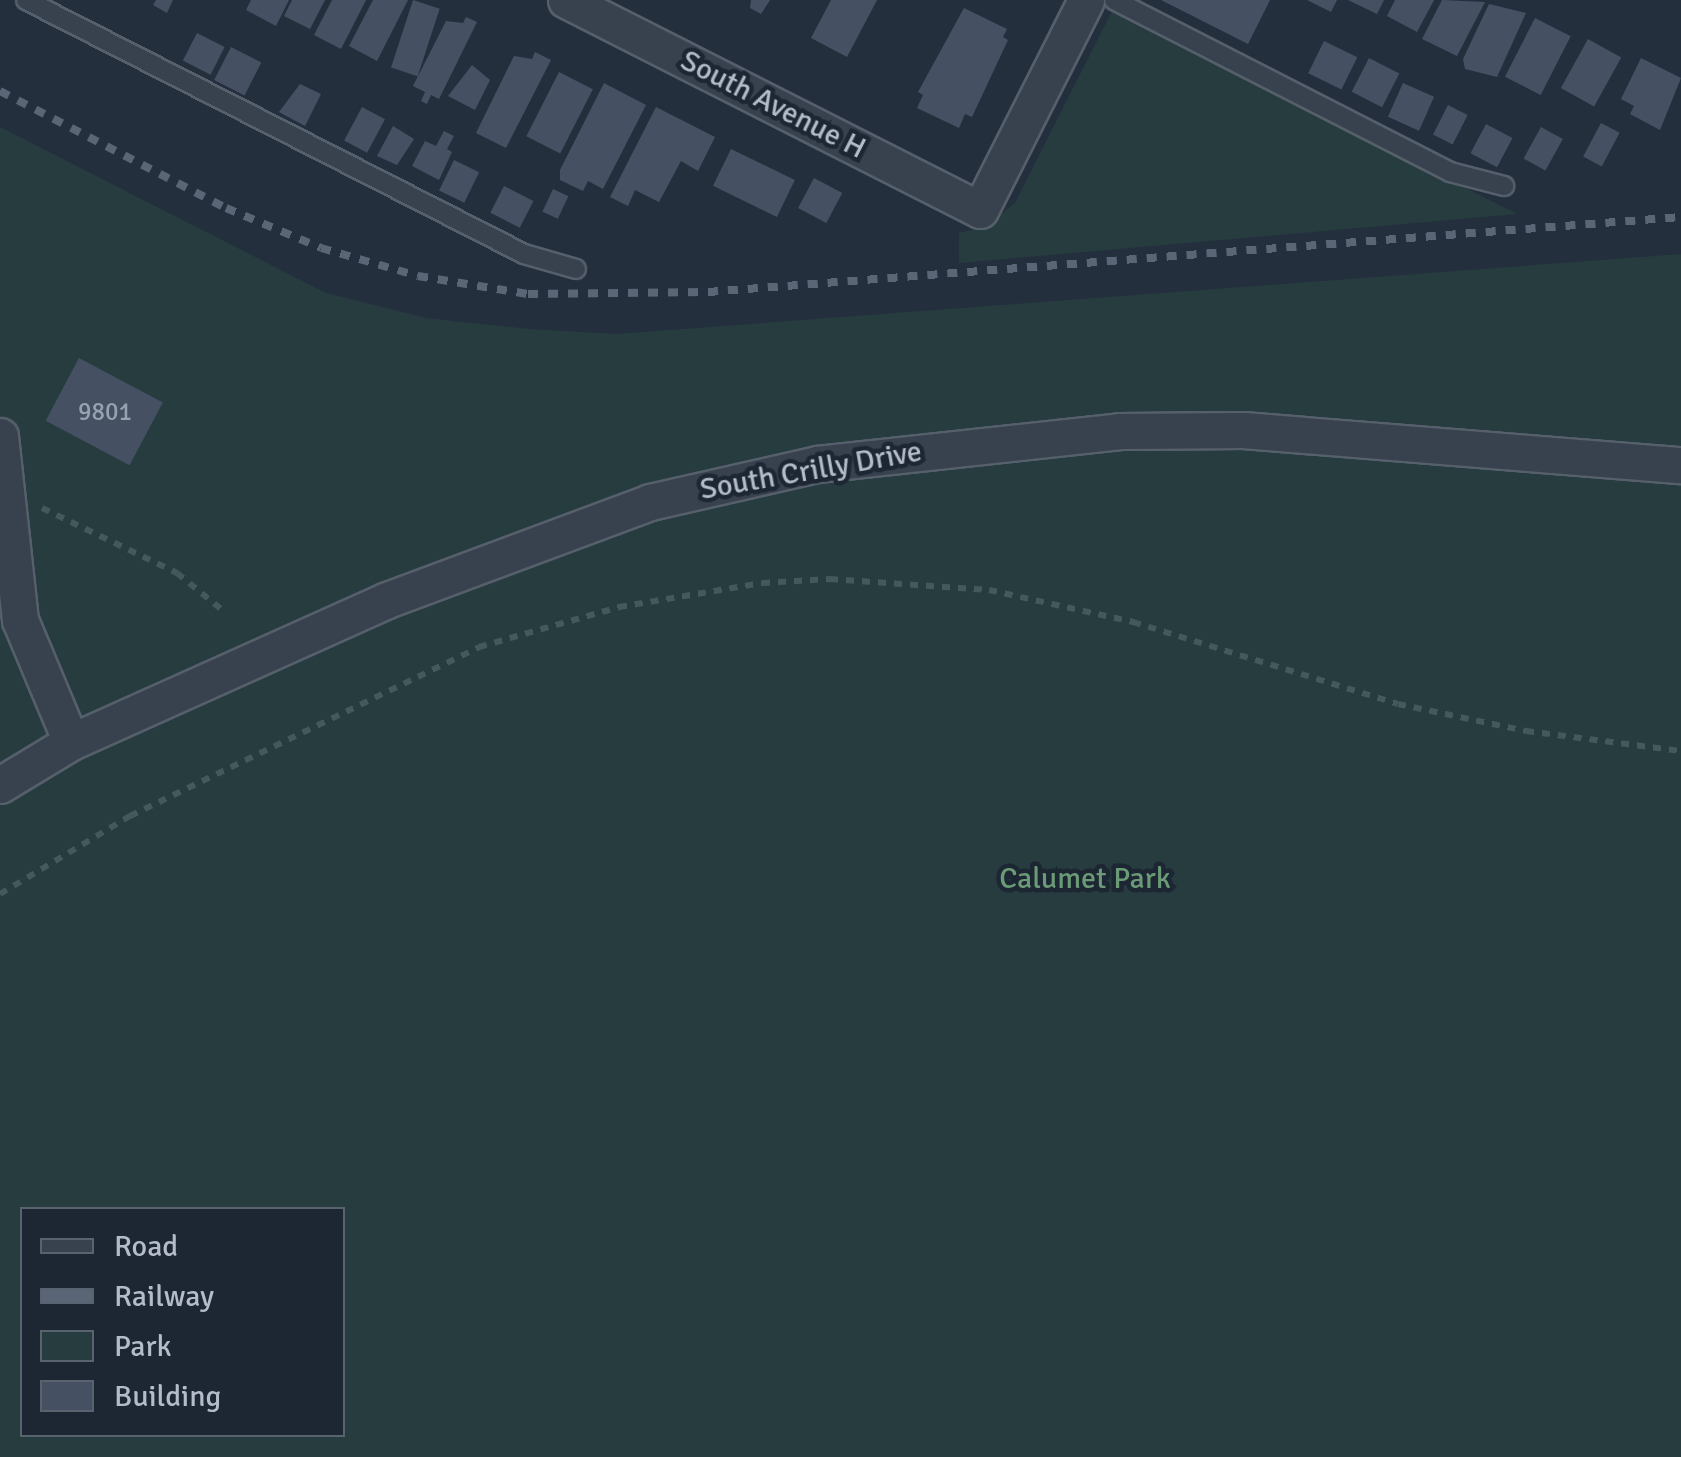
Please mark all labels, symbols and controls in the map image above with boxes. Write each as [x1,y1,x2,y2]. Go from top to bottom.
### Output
street label: South Avenue H [674,43,872,167]
house number: 9801 [78,397,132,427]
street label: South Crilly Drive [697,434,925,508]
park label: Calumet Park [999,861,1171,897]
legend [20,1207,345,1437]
text: Road [114,1228,178,1265]
text: Railway [114,1278,214,1315]
text: Park [114,1328,172,1365]
text: Building [114,1378,221,1415]

